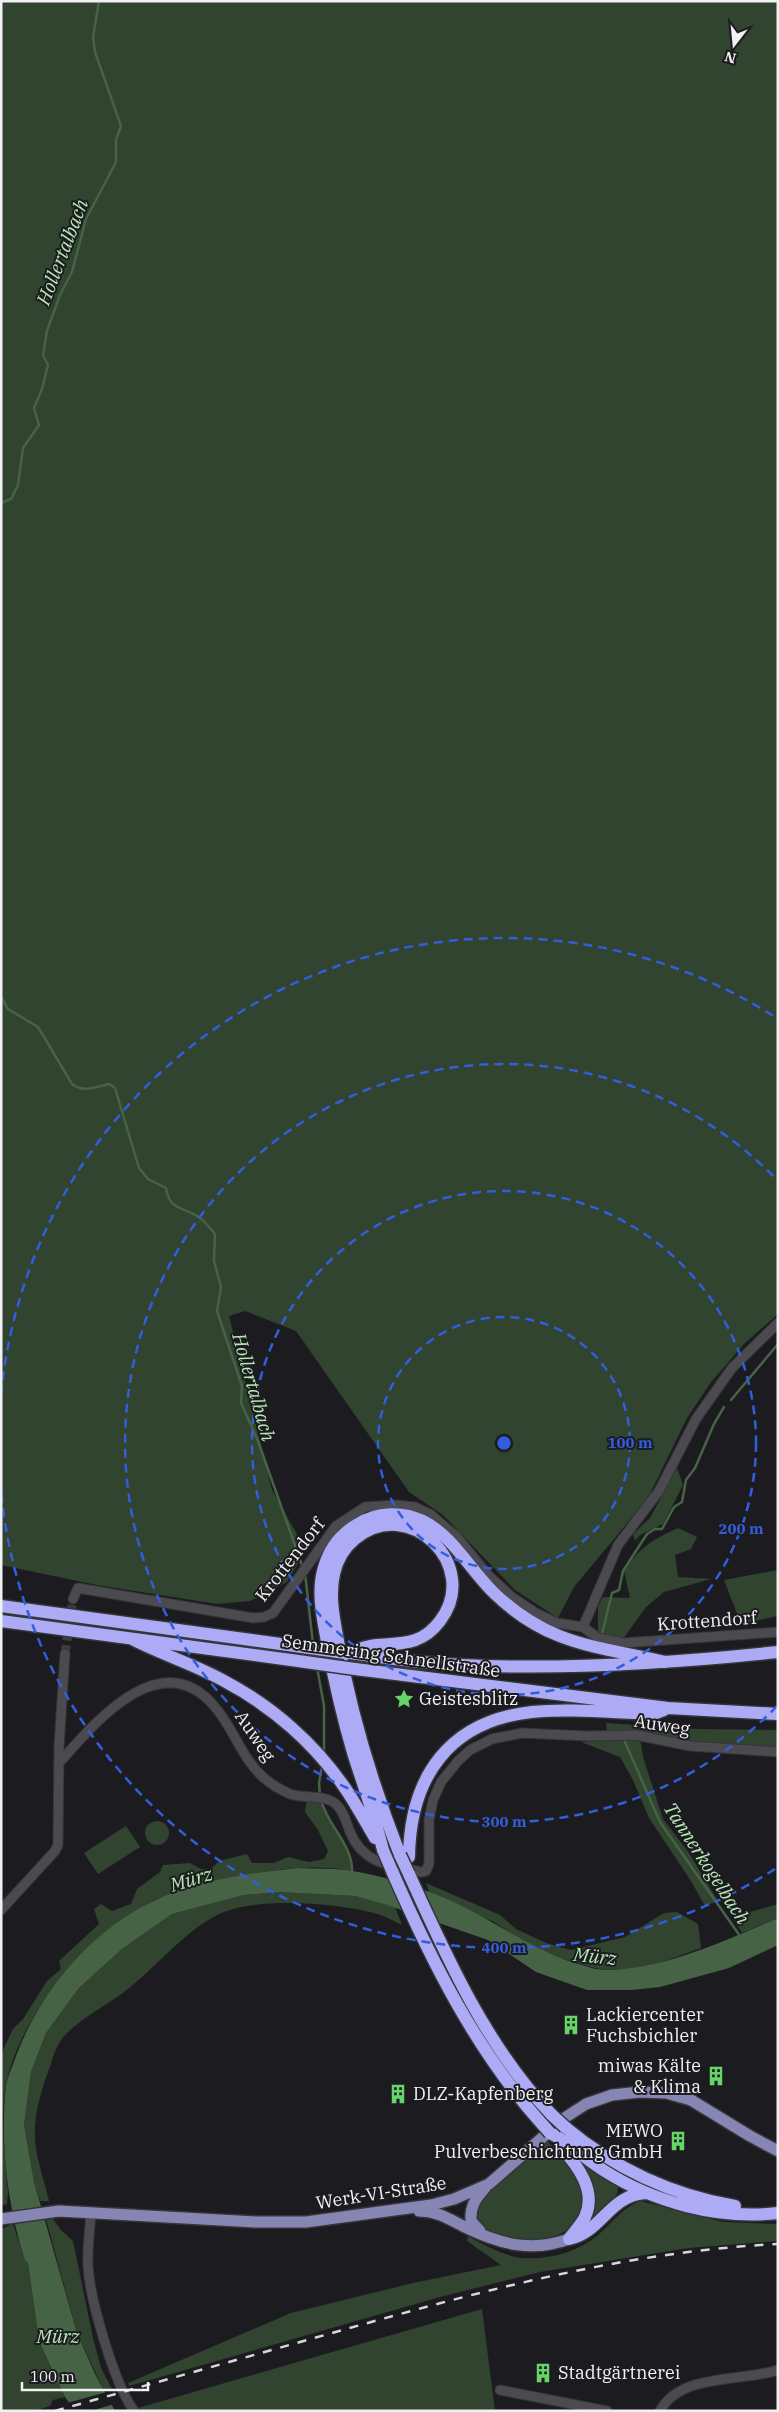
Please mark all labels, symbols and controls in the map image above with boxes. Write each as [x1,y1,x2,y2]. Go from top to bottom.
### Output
north arrow [709,20,759,70]
text: N [723,47,738,68]
water label: Hollertalbach [30,195,93,309]
water label: Hollertalbach [227,1329,281,1444]
text: 100 m [607,1433,653,1452]
centre of rings [495,1434,513,1452]
street label: Krottendorf [250,1512,331,1606]
text: 200 m [718,1519,764,1538]
street label: Krottendorf [656,1605,759,1635]
street label: Semmering Schnellstraße [280,1629,502,1682]
place label: Geistesblitz [419,1687,518,1710]
place icon: Geistesblitz [393,1688,415,1710]
street label: Auweg [230,1706,281,1766]
street label: Auweg [632,1709,692,1740]
water label: Tannerkogelbach [659,1798,756,1929]
text: 300 m [481,1812,527,1831]
water label: Mürz [166,1861,215,1897]
text: 400 m [481,1938,527,1957]
water label: Mürz [571,1942,618,1970]
place label: Lackiercenter Fuchsbichler [586,2003,704,2047]
building icon: Lackiercenter Fuchsbichler [560,2014,582,2036]
place label: miwas Kälte & Klima [598,2054,701,2098]
building icon: miwas Kälte & Klima [705,2065,727,2087]
place label: DLZ-Kapfenberg [413,2082,553,2105]
building icon: DLZ-Kapfenberg [387,2083,409,2105]
place label: MEWO Pulverbeschichtung GmbH [434,2119,663,2163]
building icon: MEWO Pulverbeschichtung GmbH [667,2130,689,2152]
street label: Werk-VI-Straße [314,2171,448,2214]
water label: Mürz [36,2324,80,2348]
scale bar [22,2360,149,2392]
place label: Stadtgärtnerei [558,2361,681,2384]
building icon: Stadtgärtnerei [532,2362,554,2384]
text: 100 m [30,2367,75,2386]

